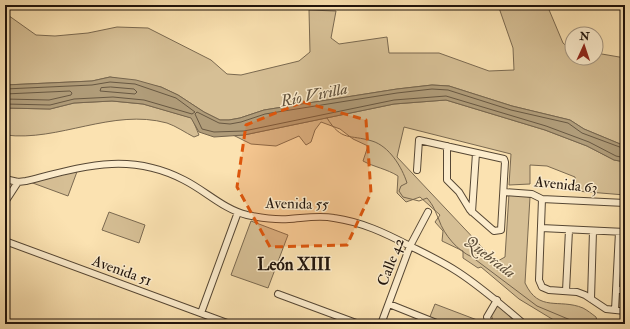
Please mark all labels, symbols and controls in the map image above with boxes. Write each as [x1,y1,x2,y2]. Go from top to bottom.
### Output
north arrow [564,26,604,66]
text: N [578,30,591,43]
water label: Río Virilla [278,79,349,111]
street label: Avenida 63 [532,172,599,198]
street label: Avenida 55 [264,194,329,214]
water label: Quebrada [460,231,520,283]
street label: Calle 42 [373,235,409,289]
street label: Avenida 51 [89,251,154,291]
district label: León XIII [257,254,331,275]

